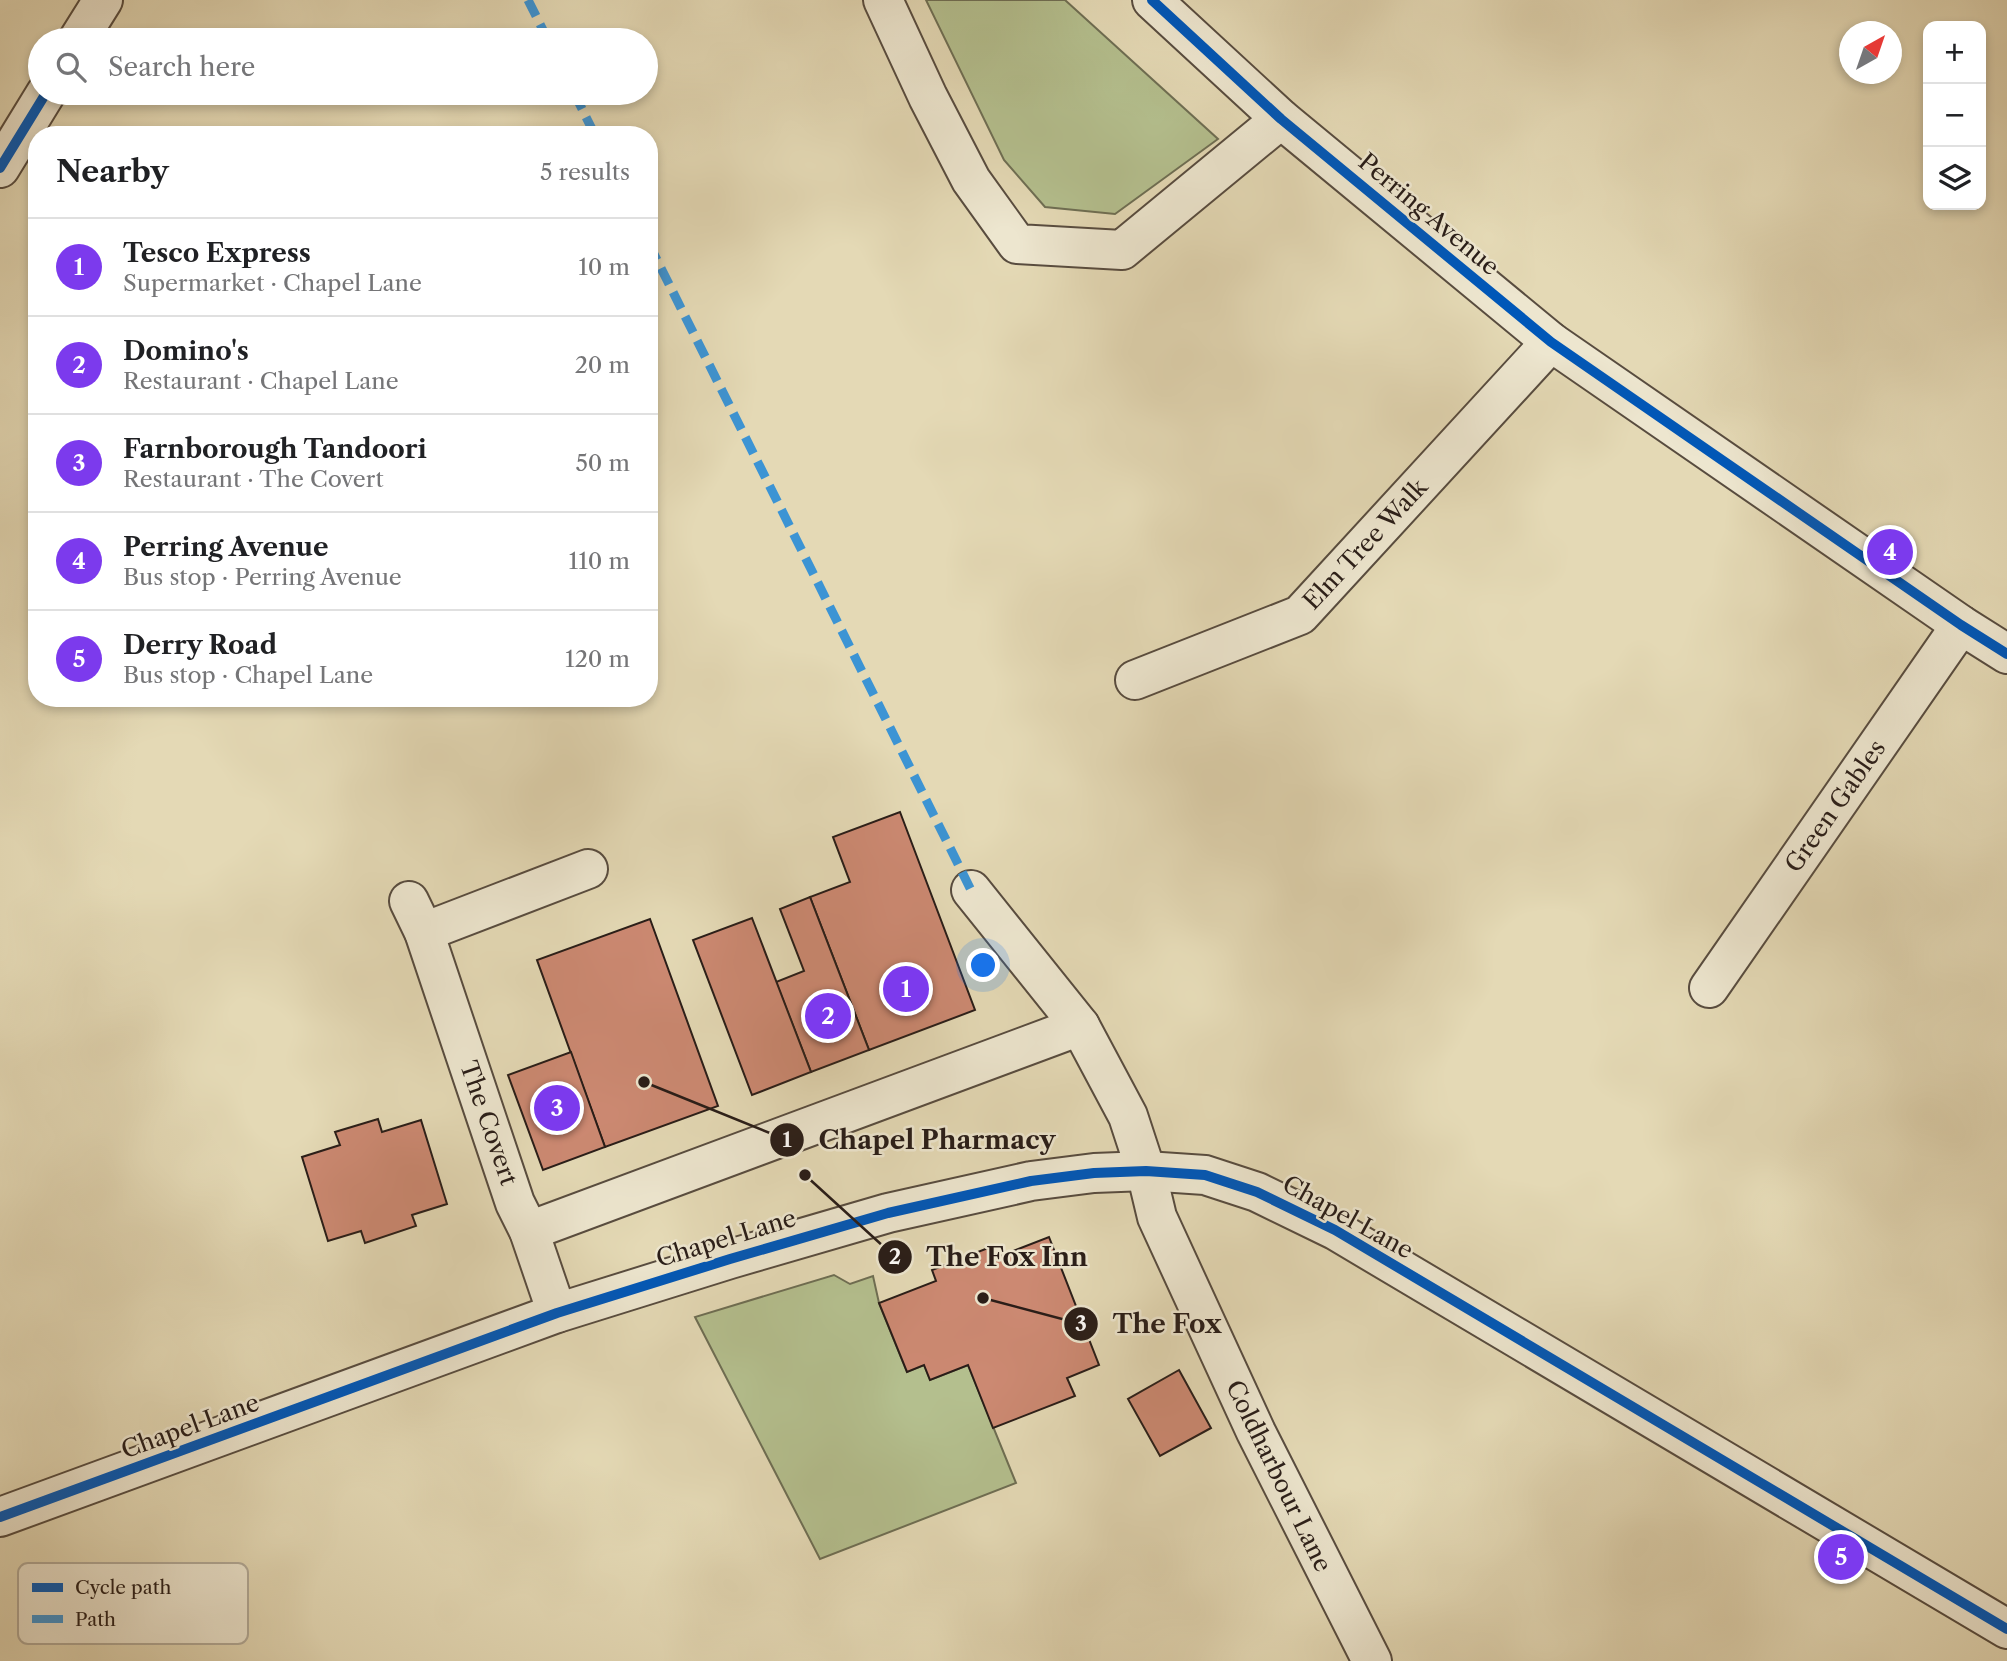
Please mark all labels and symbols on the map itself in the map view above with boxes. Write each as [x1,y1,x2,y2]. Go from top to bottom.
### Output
north arrow [1839,21,1902,84]
street label: Perring Avenue [1353,147,1505,281]
street label: Elm Tree Walk [1297,472,1434,615]
pin: 4 [1867,526,1913,578]
street label: Green Gables [1779,734,1891,878]
your location [966,948,1000,982]
pin: 1 [883,963,929,1015]
pin: 2 [805,990,851,1042]
street label: The Covert [454,1057,524,1190]
pin: 3 [534,1082,580,1134]
callout: Chapel Pharmacy [769,1116,1069,1163]
text: Chapel Pharmacy [818,1124,1057,1156]
text: 1 [782,1127,792,1152]
street label: Chapel Lane [1278,1169,1418,1265]
street label: Chapel Lane [653,1203,799,1273]
callout: The Fox Inn [877,1233,1103,1280]
text: The Fox Inn [926,1241,1088,1273]
text: 2 [889,1244,901,1269]
callout: The Fox [1063,1301,1235,1348]
text: The Fox [1112,1308,1223,1340]
text: 3 [1075,1311,1087,1336]
street label: Coldharbour Lane [1220,1375,1338,1577]
street label: Chapel Lane [117,1388,263,1464]
pin: 5 [1818,1531,1864,1583]
legend [18,1563,248,1644]
text: Cycle path [75,1576,171,1599]
text: Path [75,1608,116,1631]

